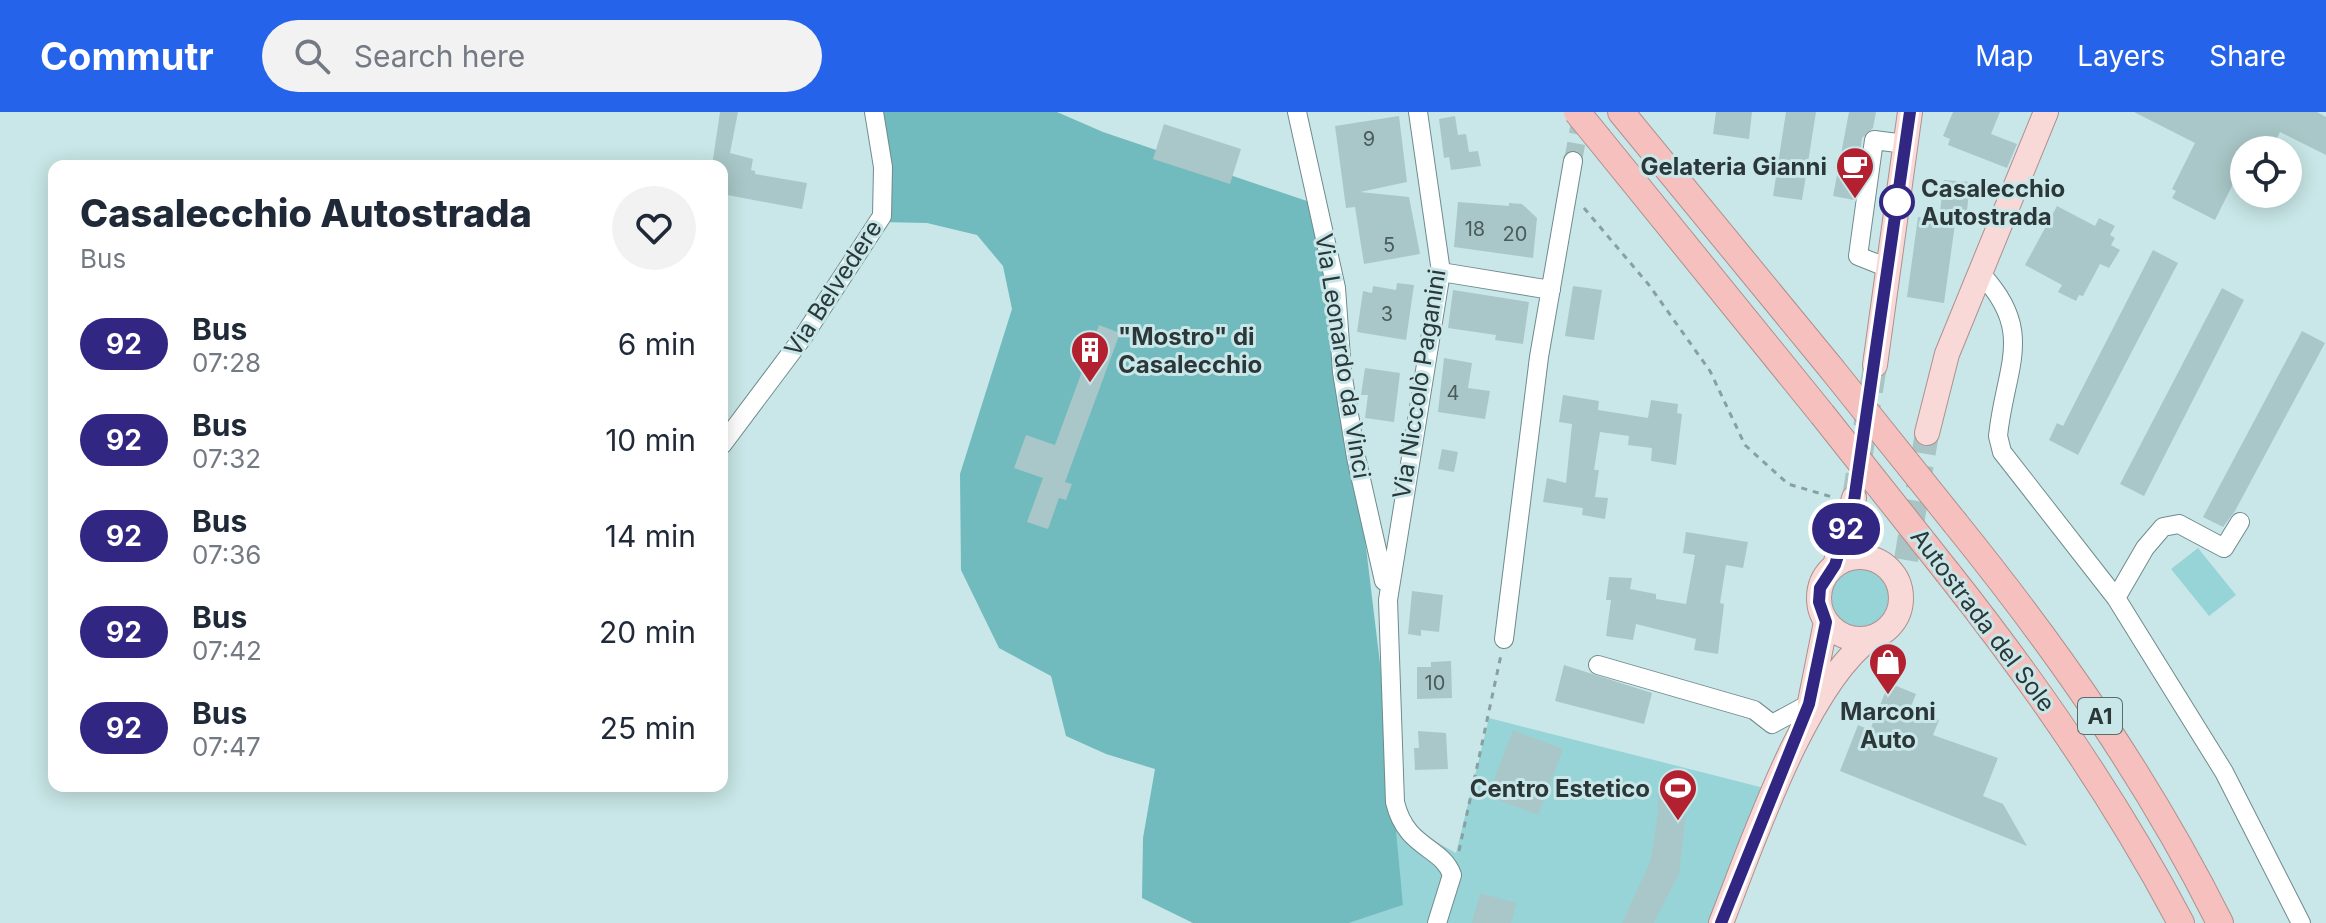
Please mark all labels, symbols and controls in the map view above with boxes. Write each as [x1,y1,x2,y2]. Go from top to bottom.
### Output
search box [262,20,822,92]
text: Commutr [40,33,214,79]
icon: search [290,34,334,78]
text: Search here [354,38,525,74]
text: Map [1975,39,2033,73]
text: Layers [2077,39,2165,73]
text: Share [2209,39,2286,73]
house number: 9 [1363,127,1375,151]
map controls [2230,136,2302,208]
button: locate [2230,136,2302,208]
cafe icon: Gelateria Gianni [1834,145,1876,200]
place label: Gelateria Gianni [1640,152,1827,181]
place label: Casalecchio Autostrada [1921,174,2065,231]
marker: Casalecchio Autostrada [1880,185,1914,219]
button: heart [612,186,696,270]
text: Casalecchio Autostrada [80,190,532,236]
street label: Via Belvedere [778,214,888,362]
house number: 18 [1465,217,1485,241]
house number: 20 [1503,222,1527,246]
street label: Via Leonardo da Vinci [1309,231,1377,481]
house number: 5 [1383,233,1395,257]
text: Bus [80,243,126,274]
street label: Via Niccolò Paganini [1387,267,1451,501]
house number: 3 [1381,302,1393,326]
text: Bus [192,311,247,347]
place label: "Mostro" di Casalecchio [1118,322,1262,379]
text: 6 min [618,326,696,362]
text: 92 [106,327,142,361]
building icon: "Mostro" di Casalecchio [1069,329,1111,384]
text: 07:28 [192,347,261,378]
house number: 4 [1447,381,1459,405]
text: Bus [192,407,247,443]
text: 10 min [605,422,696,458]
text: 92 [106,423,142,457]
text: 07:32 [192,443,261,474]
text: Bus [192,503,247,539]
line badge: 92 [1810,503,1882,555]
text: 92 [1828,512,1864,546]
text: 14 min [605,518,696,554]
text: 92 [106,519,142,553]
street label: Autostrada del Sole [1905,523,2061,717]
text: 07:36 [192,539,261,570]
text: Bus [192,599,247,635]
text: 20 min [599,614,696,650]
text: 92 [106,615,142,649]
text: 07:42 [192,635,262,666]
shop icon: Marconi Auto [1867,641,1909,696]
house number: 10 [1425,671,1445,695]
text: Bus [192,695,247,731]
place label: Marconi Auto [1840,697,1936,754]
road number: A1 [2078,698,2122,734]
text: 25 min [600,710,696,746]
text: 92 [106,711,142,745]
text: 07:47 [192,731,261,762]
sports icon: Centro Estetico [1657,767,1699,822]
place label: Centro Estetico [1470,774,1650,803]

